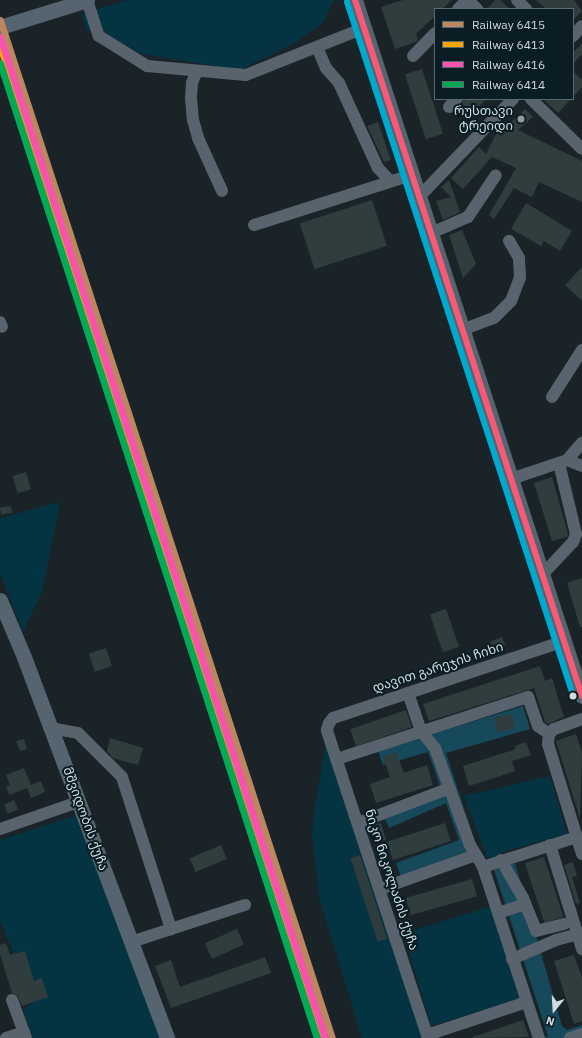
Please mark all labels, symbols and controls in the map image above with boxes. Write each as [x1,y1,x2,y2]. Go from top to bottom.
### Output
legend [434,8,574,100]
text: Railway 6415 [472,17,545,32]
text: Railway 6413 [472,37,545,52]
text: Railway 6416 [472,57,545,72]
text: Railway 6414 [472,77,545,92]
place label: რუსთავი ტრეიდი [454,104,513,135]
marker: რუსთავი ტრეიდი [516,114,526,124]
street label: დავით გარეჯის ჩიხი [371,639,505,697]
unlabelled marker [568,691,578,701]
street label: მშვიდობის ქუჩა [59,765,111,873]
street label: ნიკო ნიკოლაძის ქუჩა [361,808,421,952]
north arrow [534,990,574,1030]
text: N [544,1014,556,1029]

